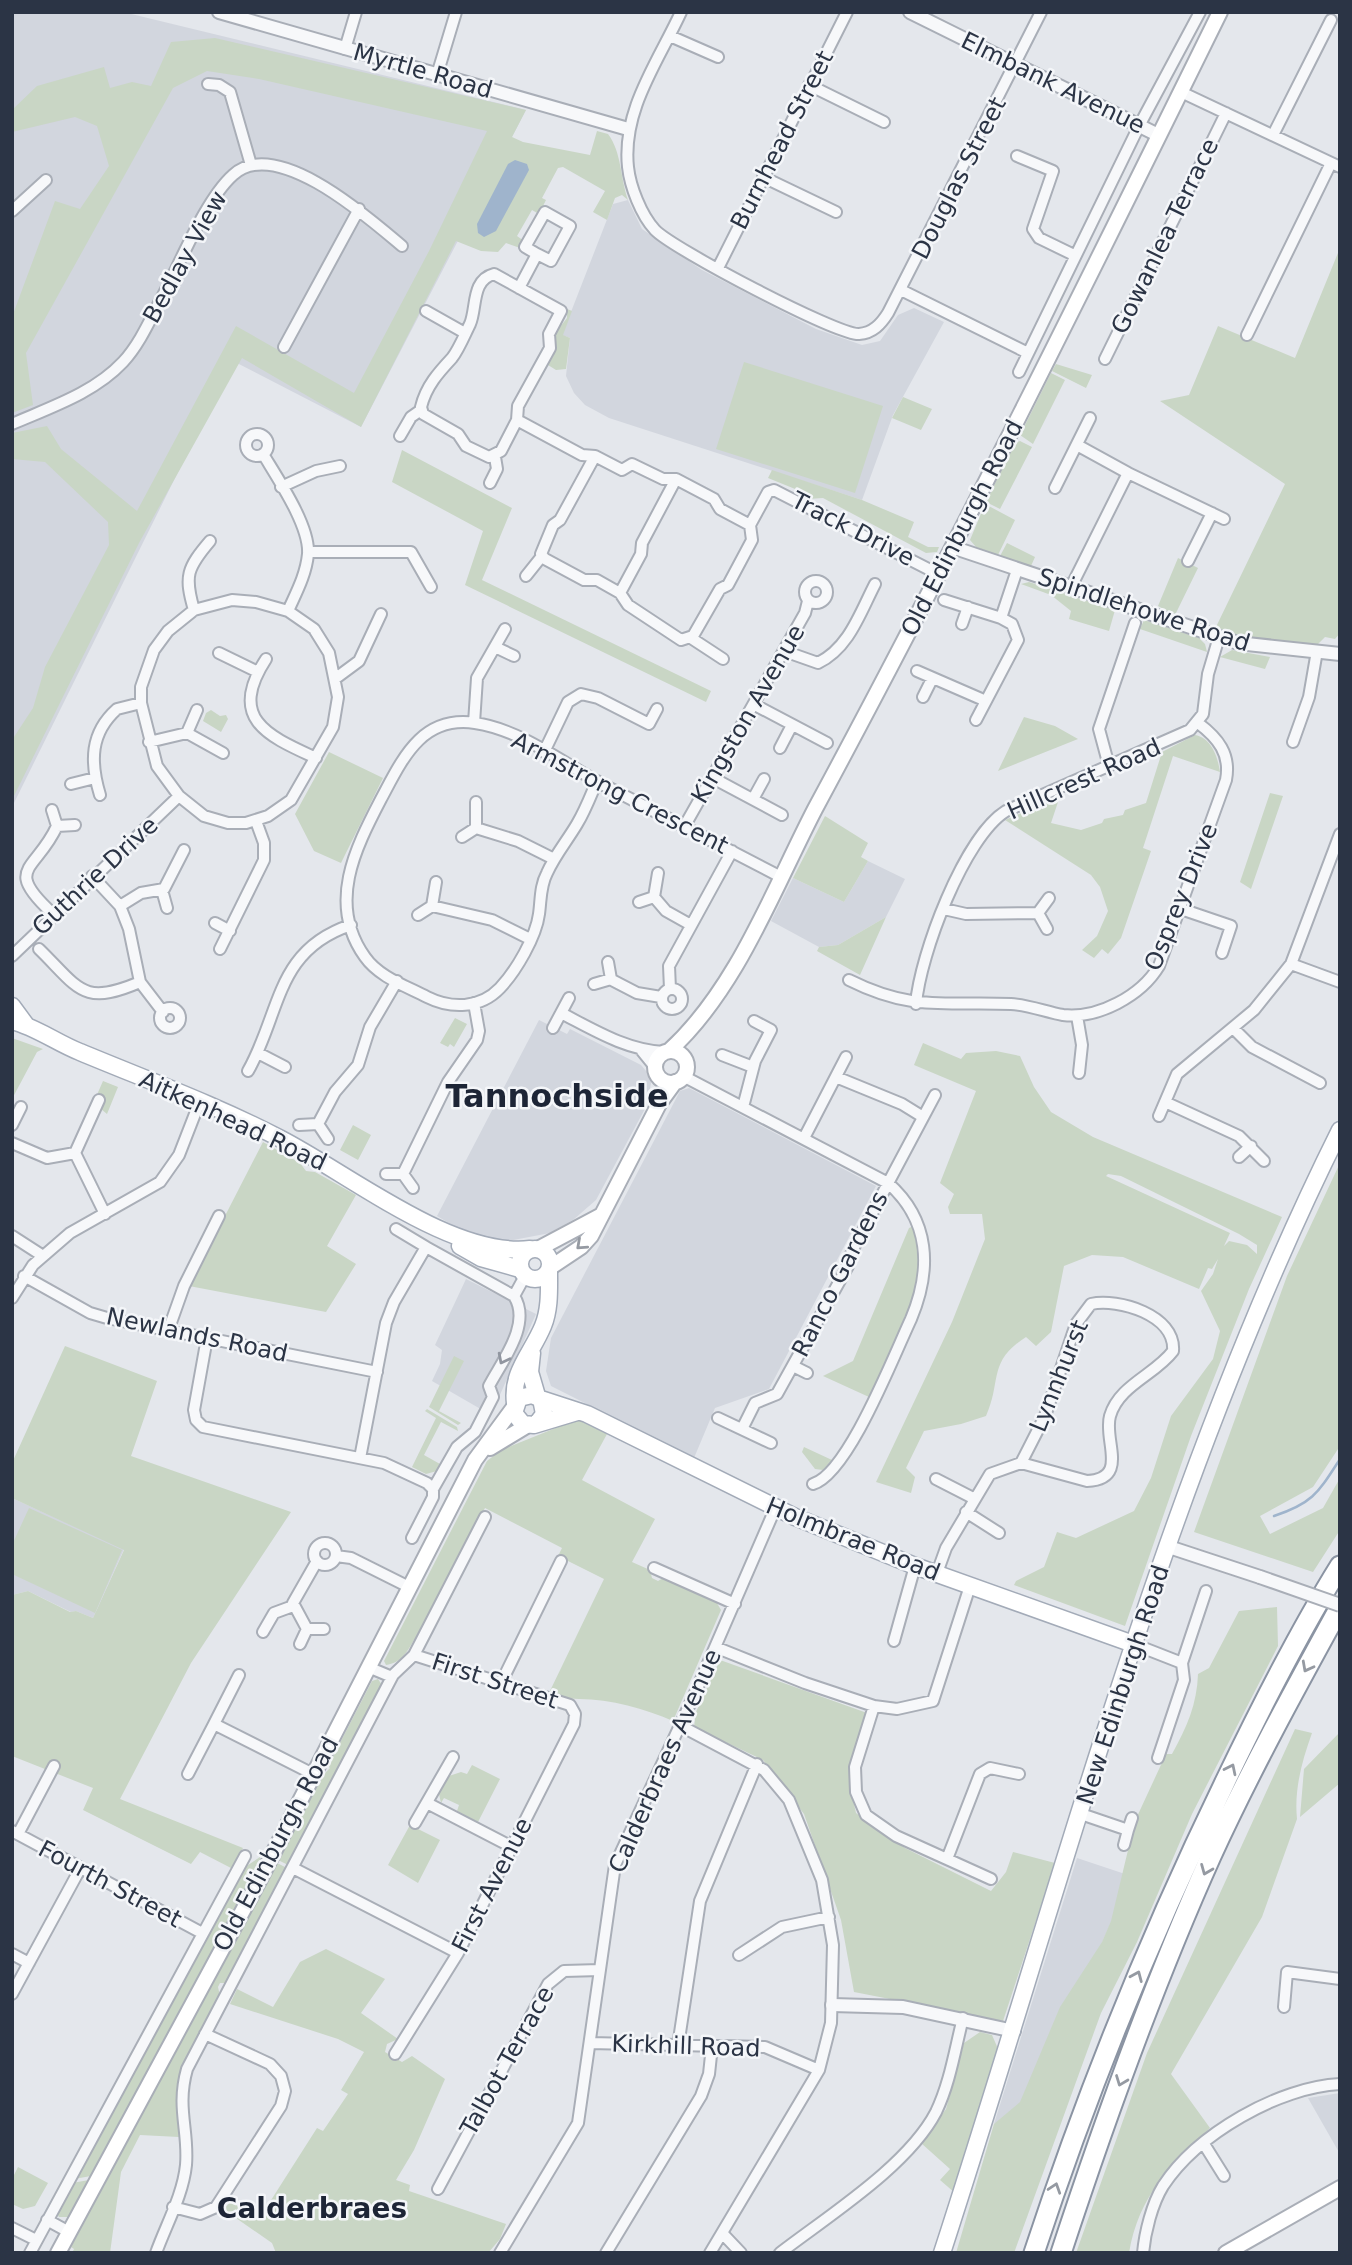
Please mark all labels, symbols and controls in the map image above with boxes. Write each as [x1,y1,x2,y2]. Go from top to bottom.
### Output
street label: Elmbank Avenue [957,26,1149,140]
street label: Myrtle Road [350,38,496,104]
street label: Burnhead Street [725,46,839,234]
street label: Douglas Street [906,92,1012,264]
street label: Gowanlea Terrace [1106,134,1224,338]
street label: Bedlay View [137,186,233,328]
street label: Old Edinburgh Road [895,415,1029,641]
street label: Track Drive [786,486,919,572]
street label: Spindlehowe Road [1035,563,1253,657]
street label: Kingston Avenue [686,620,810,808]
street label: Armstrong Crescent [507,726,733,860]
street label: Hillcrest Road [1003,733,1165,825]
street label: Guthrie Drive [26,811,164,941]
street label: Osprey Drive [1139,819,1223,975]
street label: Aitkenhead Road [135,1065,331,1177]
district label: Tannochside [445,1077,669,1115]
street label: Ranco Gardens [786,1187,894,1361]
one-way arrow [576,1237,589,1250]
street label: Newlands Road [104,1302,290,1368]
street label: Lynnhurst [1024,1316,1094,1436]
one-way arrow [497,1352,511,1364]
street label: Holmbrae Road [762,1491,944,1587]
street label: New Edinburgh Road [1071,1562,1175,1808]
street label: Calderbraes Avenue [603,1645,727,1877]
street label: First Street [428,1647,562,1715]
one-way arrow [1302,1660,1316,1672]
street label: Old Edinburgh Road [208,1732,344,1956]
one-way arrow [1223,1764,1237,1776]
street label: First Avenue [446,1813,538,1957]
street label: Fourth Street [34,1835,186,1933]
one-way arrow [1200,1864,1214,1876]
one-way arrow [1129,1971,1143,1983]
street label: Talbot Terrace [454,1981,560,2141]
street label: Kirkhill Road [611,2029,761,2063]
one-way arrow [1115,2075,1129,2087]
one-way arrow [1047,2182,1061,2195]
district label: Calderbraes [217,2192,407,2225]

